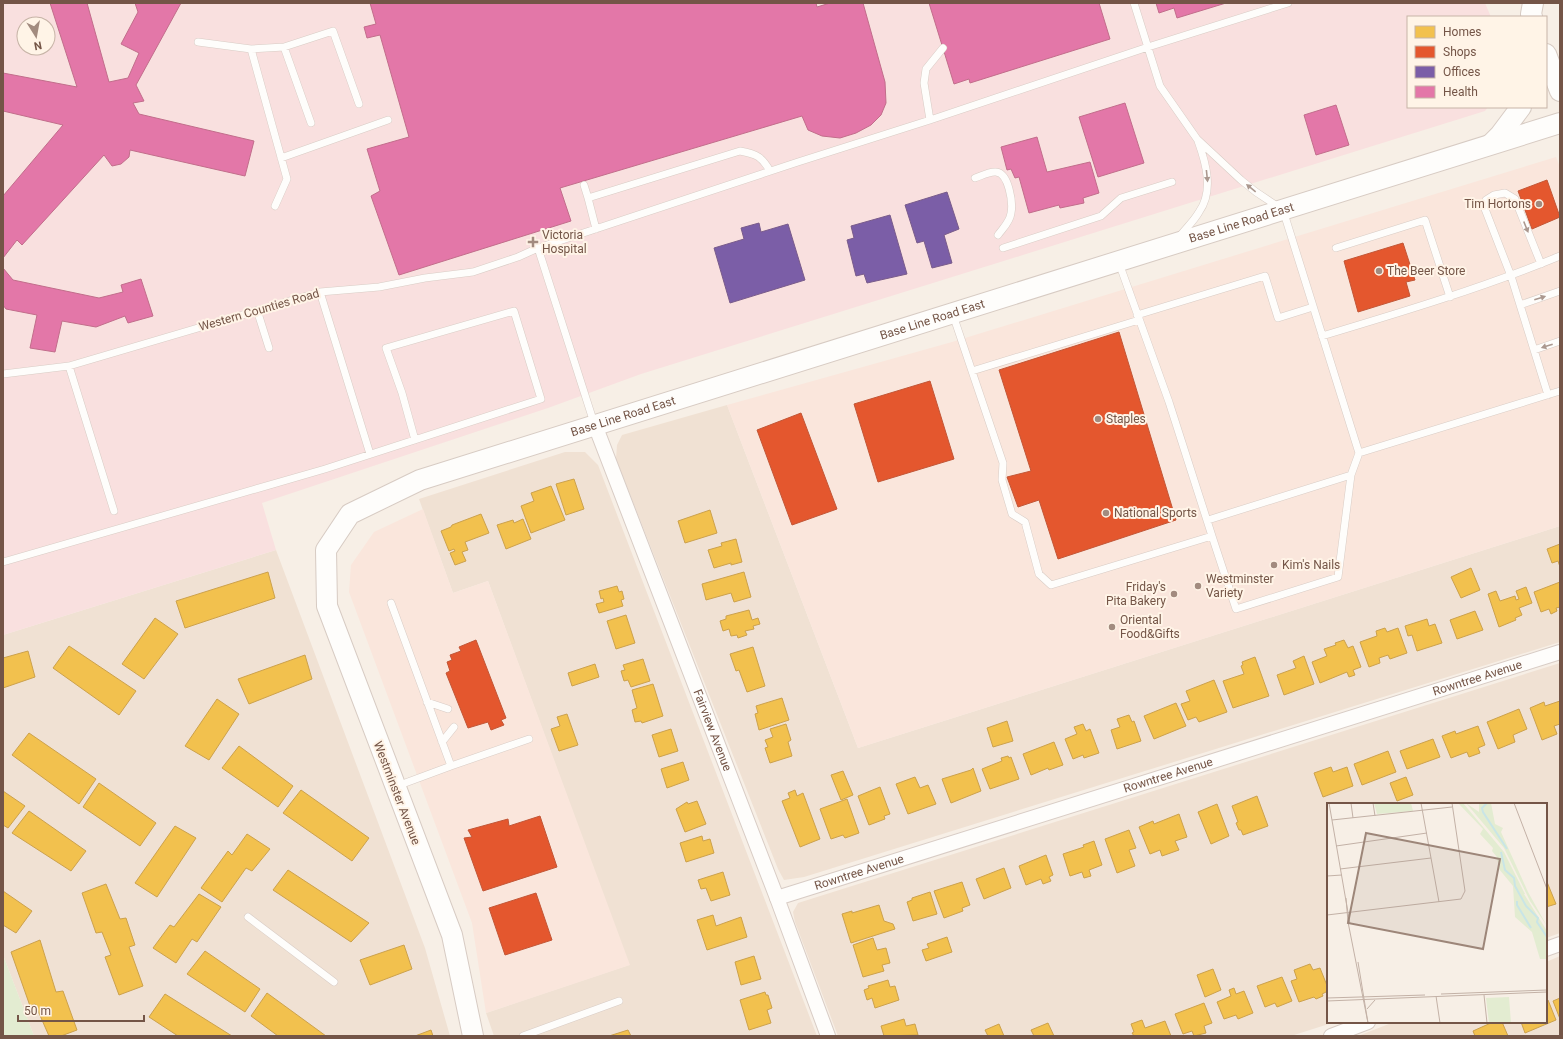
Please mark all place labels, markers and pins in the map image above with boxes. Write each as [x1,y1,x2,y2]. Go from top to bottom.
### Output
place label: Tim Hortons [1464,197,1531,211]
marker: Tim Hortons [1534,199,1544,209]
place label: Victoria Hospital [542,228,587,256]
marker: Victoria Hospital [527,236,539,248]
place label: The Beer Store [1387,264,1465,278]
marker: The Beer Store [1374,266,1384,276]
place label: Staples [1106,412,1146,426]
marker: Staples [1093,414,1103,424]
place label: National Sports [1114,506,1197,520]
marker: National Sports [1101,508,1111,518]
place label: Kim's Nails [1282,558,1340,572]
marker: Kim's Nails [1269,560,1279,570]
place label: Westminster Variety [1206,572,1274,600]
place label: Friday's Pita Bakery [1106,580,1166,608]
marker: Westminster Variety [1193,581,1203,591]
marker: Friday's Pita Bakery [1169,589,1179,599]
place label: Oriental Food&Gifts [1120,613,1180,641]
marker: Oriental Food&Gifts [1107,622,1117,632]

